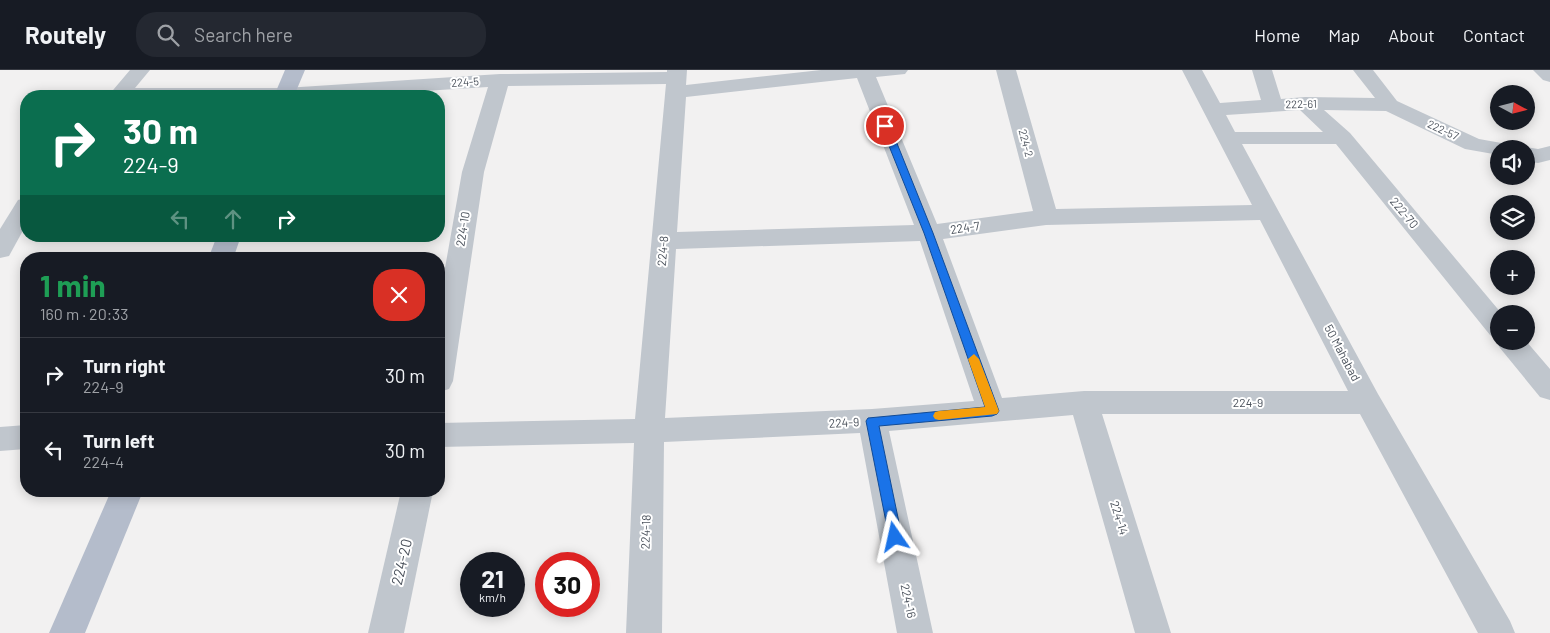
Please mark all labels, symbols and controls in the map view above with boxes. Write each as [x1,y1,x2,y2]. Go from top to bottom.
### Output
search box [136,12,486,57]
text: Routely [25,20,106,49]
icon: search [154,21,182,49]
text: Search here [194,23,293,46]
text: Home [1254,24,1300,46]
text: Map [1328,24,1360,46]
text: About [1388,24,1435,46]
text: Contact [1463,24,1525,46]
street label: 224-5 [451,74,480,89]
north arrow [1490,85,1535,130]
map controls [1490,85,1535,350]
street label: 222-61 [1285,97,1317,110]
pin [864,105,906,147]
text: 30 m [123,109,198,151]
icon: right [40,110,105,175]
icon: arrive [871,112,899,140]
street label: 222-57 [1426,117,1461,142]
street label: 224-2 [1017,128,1036,158]
button: sound [1490,140,1535,185]
text: 224-9 [123,151,179,177]
street label: 222-70 [1388,194,1422,231]
button: layers [1490,195,1535,240]
icon: left [166,205,194,233]
icon: ahead [219,205,247,233]
icon: right [272,205,300,233]
street label: 224-10 [452,210,472,247]
street label: 224-7 [949,218,981,236]
street label: 224-8 [654,235,670,267]
button: + [1490,250,1535,295]
text: 1 min [40,267,106,303]
button: close [373,269,425,321]
text: 160 m · 20:33 [40,304,129,323]
button: − [1490,305,1535,350]
street label: 50 Mahabad [1322,322,1364,383]
text: Turn right [83,354,165,377]
icon: right [40,361,68,389]
text: 30 m [385,364,425,387]
text: 224-9 [83,377,124,396]
street label: 224-9 [1233,395,1263,409]
street label: 224-9 [828,414,860,430]
text: Turn left [83,429,154,452]
icon: left [40,436,68,464]
text: 30 m [385,439,425,462]
text: 224-4 [83,452,124,471]
street label: 224-14 [1108,499,1132,537]
position arrow [868,510,920,562]
street label: 224-18 [637,514,653,550]
street label: 224-20 [387,537,415,587]
speed limit sign: 30 [535,552,600,617]
text: 21 [481,563,504,593]
street label: 224-16 [899,582,919,619]
text: km/h [479,590,506,604]

